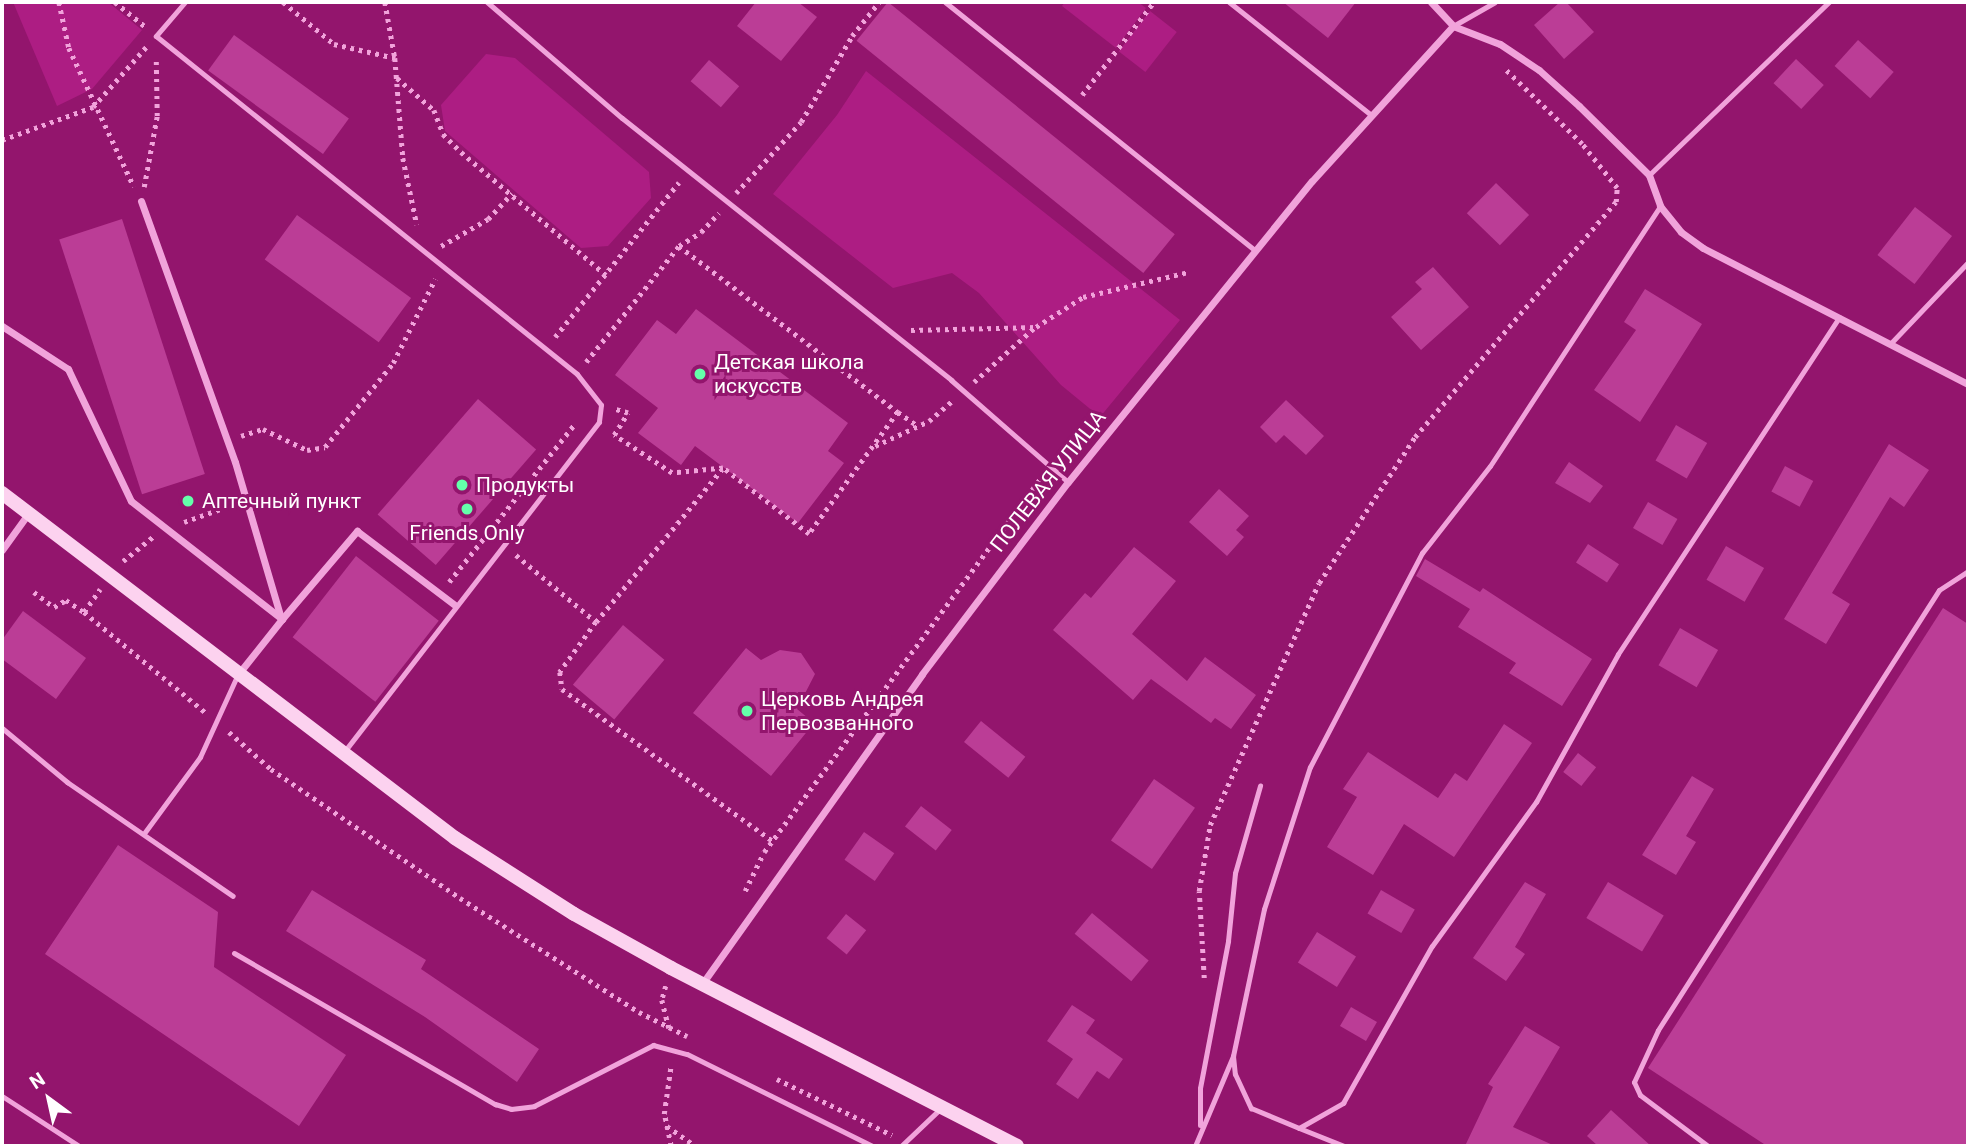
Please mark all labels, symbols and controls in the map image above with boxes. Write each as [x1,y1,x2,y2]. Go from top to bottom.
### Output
place label: Детская школа искусств [714,349,864,399]
marker: Детская школа искусств [692,366,708,382]
street label: ПОЛЕВАЯ УЛИЦА [985,405,1111,557]
place label: Продукты [476,472,574,498]
marker: Продукты [454,477,470,493]
place label: Аптечный пункт [202,488,361,514]
marker: Аптечный пункт [180,493,196,509]
marker: Friends Only [459,501,475,517]
place label: Friends Only [409,520,525,546]
place label: Церковь Андрея Первозванного [761,686,924,736]
marker: Церковь Андрея Первозванного [739,703,755,719]
north arrow [14,1064,84,1134]
text: N [25,1068,49,1094]

